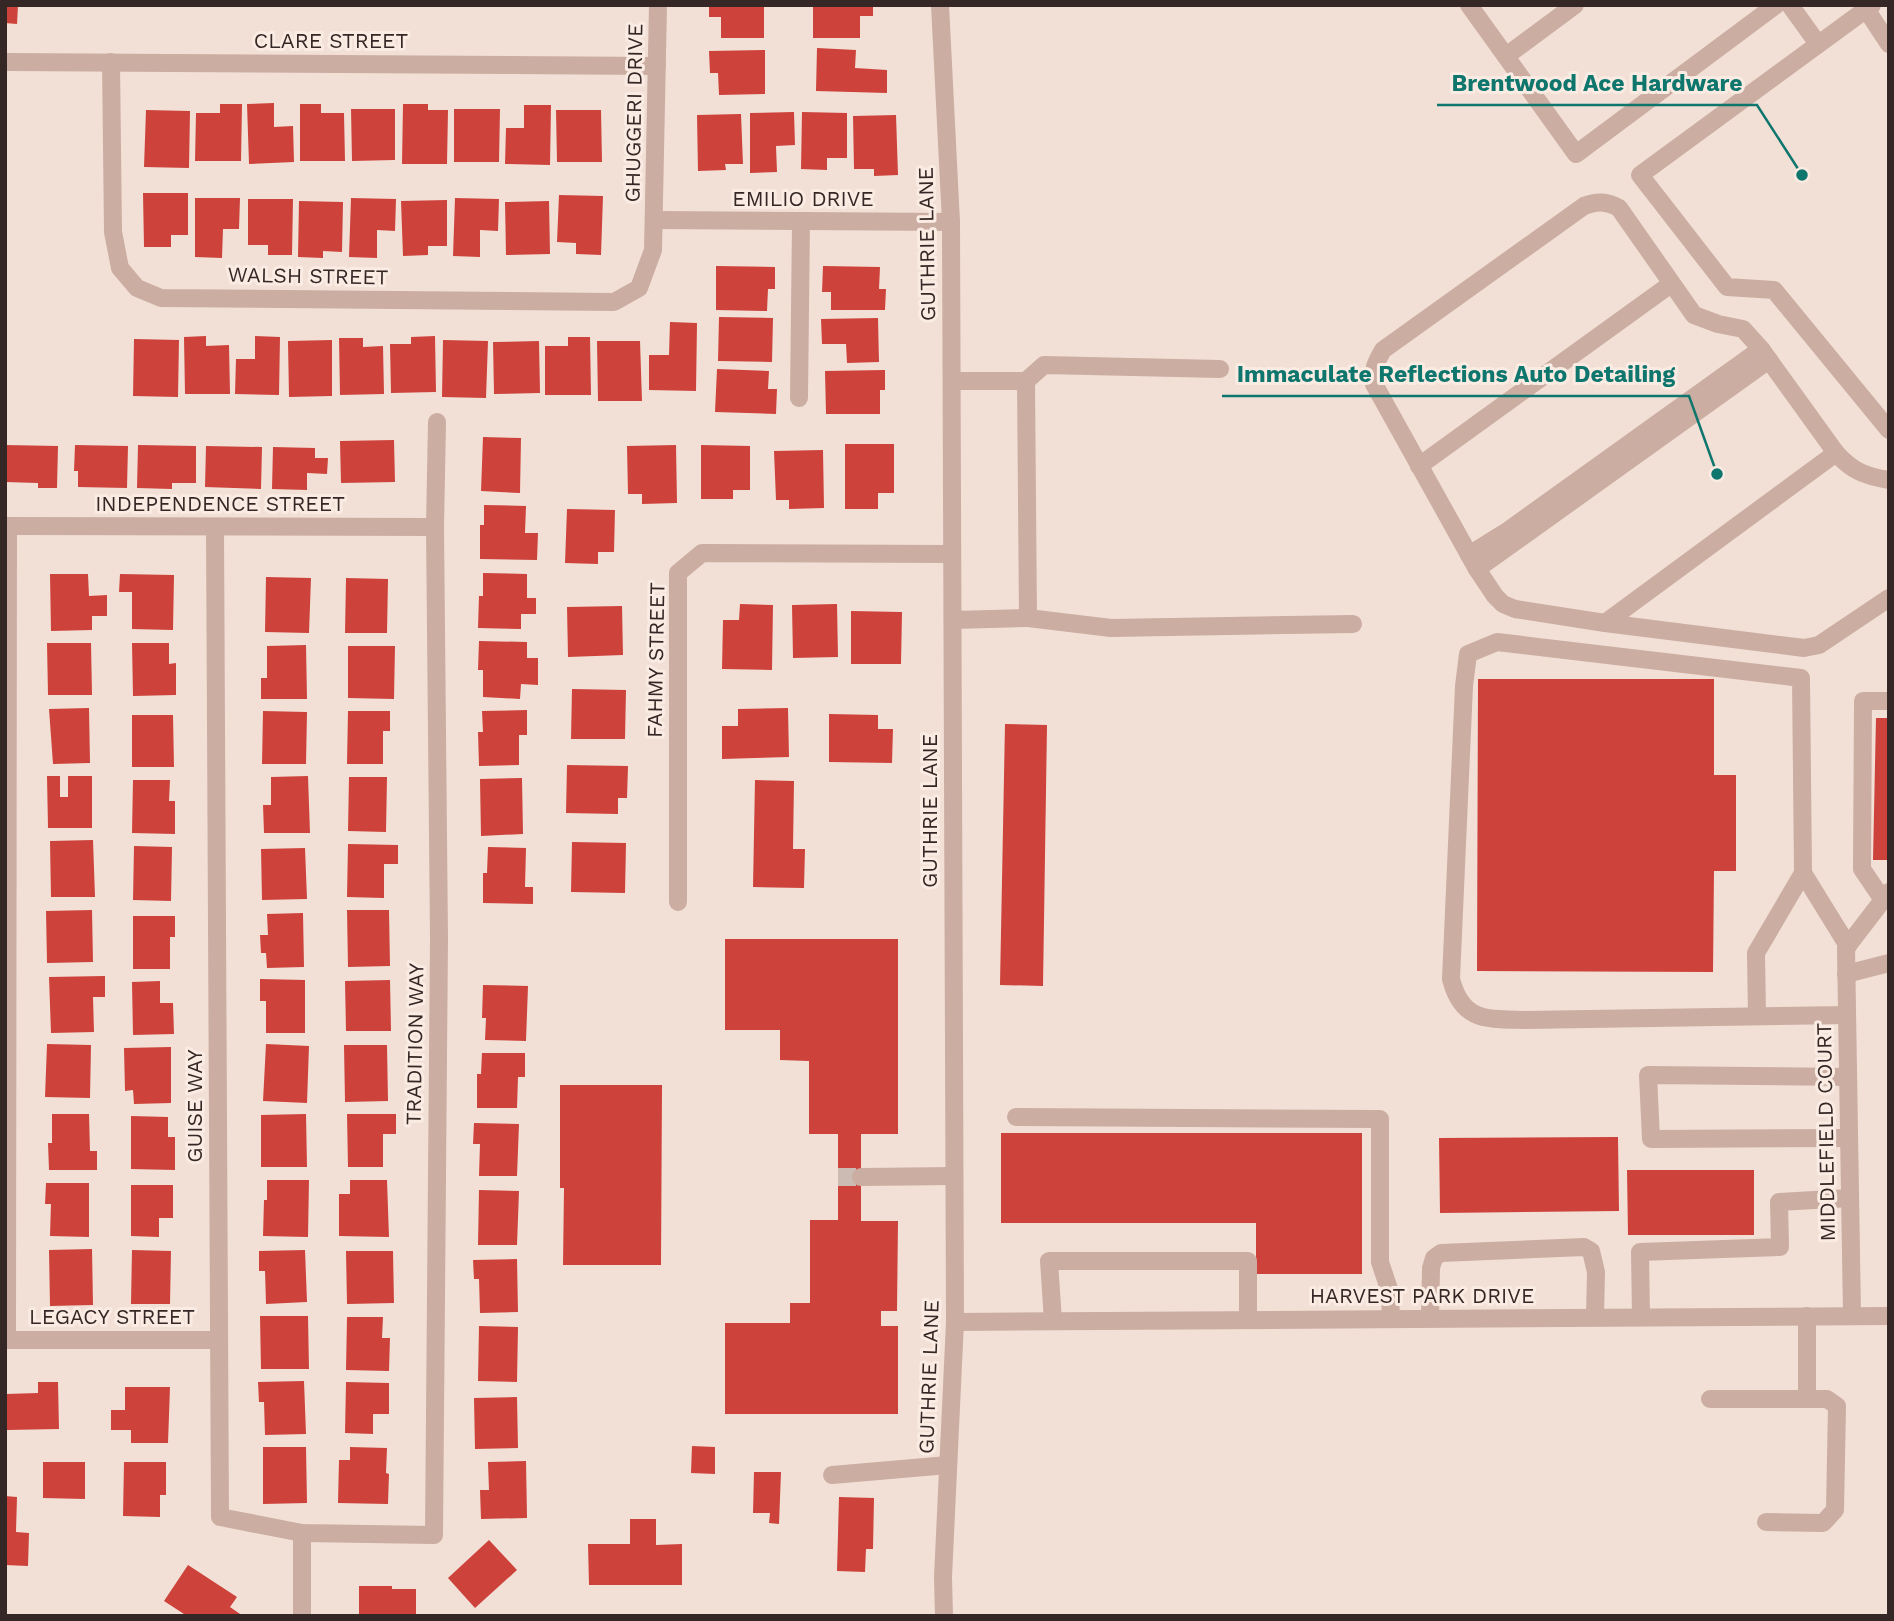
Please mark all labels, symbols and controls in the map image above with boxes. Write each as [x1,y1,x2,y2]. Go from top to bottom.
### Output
street label: GHUGGERI DRIVE [619,23,648,203]
street label: CLARE STREET [254,28,408,53]
callout: Brentwood Ace Hardware [1437,61,1757,105]
text: Brentwood Ace Hardware [1451,70,1743,97]
street label: GUTHRIE LANE [913,167,940,321]
street label: EMILIO DRIVE [732,186,874,211]
street label: WALSH STREET [227,262,389,289]
callout: Immaculate Reflections Auto Detailing [1222,352,1689,396]
text: Immaculate Reflections Auto Detailing [1237,361,1675,388]
street label: INDEPENDENCE STREET [95,491,345,516]
street label: FAHMY STREET [642,582,669,738]
street label: GUTHRIE LANE [917,734,942,888]
street label: TRADITION WAY [401,963,428,1125]
street label: MIDDLEFIELD COURT [1811,1022,1840,1242]
street label: GUISE WAY [182,1049,207,1163]
street label: HARVEST PARK DRIVE [1310,1283,1534,1308]
street label: GUTHRIE LANE [913,1300,944,1454]
street label: LEGACY STREET [29,1304,195,1329]

